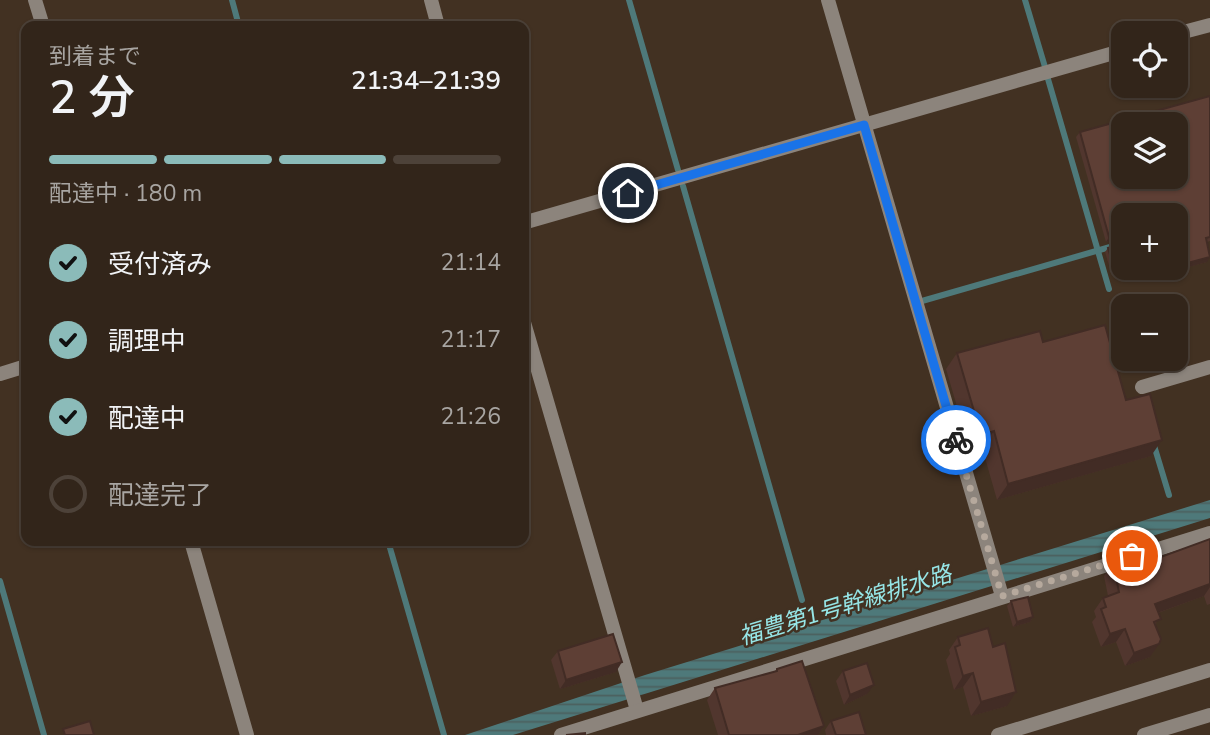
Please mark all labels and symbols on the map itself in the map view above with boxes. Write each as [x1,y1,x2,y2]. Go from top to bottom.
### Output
pin [598,163,658,223]
courier [921,405,991,475]
pin [1102,526,1162,586]
water label: 福豊第1号幹線排水路 [735,558,957,653]

